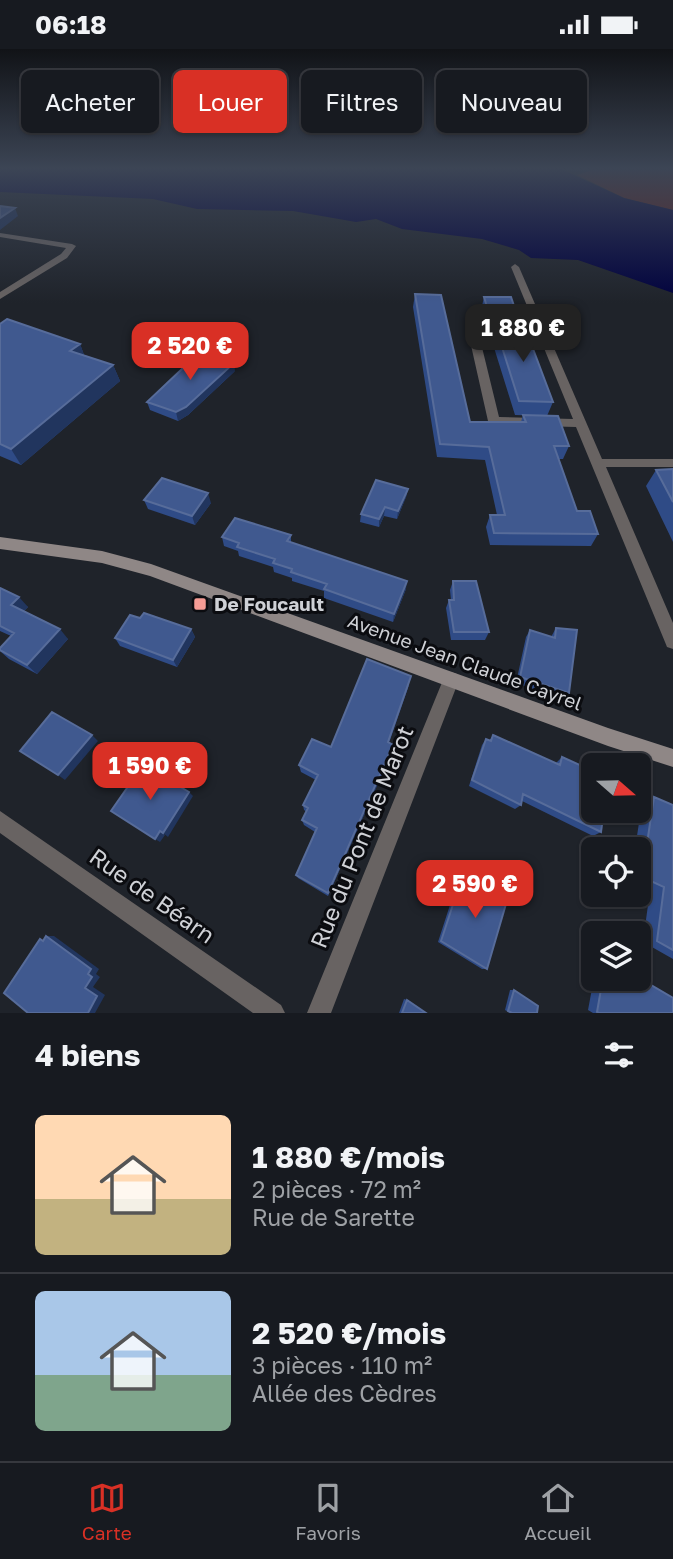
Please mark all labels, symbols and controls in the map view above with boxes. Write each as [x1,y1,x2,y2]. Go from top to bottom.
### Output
text: 06:18 [35,9,107,40]
chip: Acheter [21,70,159,133]
chip: Louer [173,70,287,133]
chip: Filtres [301,70,422,133]
chip: Nouveau [436,70,587,133]
pin: 1 880 € [458,305,588,364]
text: 1 880 € [481,313,565,341]
pin: 2 520 € [125,323,255,382]
text: 2 520 € [148,331,232,359]
place label: De Foucault [214,592,325,615]
marker: De Foucault [192,596,208,612]
street label: Avenue Jean Claude Cayrel [345,608,585,715]
street label: Rue du Pont de Marot [304,721,418,952]
pin: 1 590 € [85,743,215,802]
text: 1 590 € [108,751,192,779]
north arrow [581,753,651,823]
map controls [581,753,651,991]
button: locate [581,837,651,907]
street label: Rue de Béarn [85,842,221,949]
pin: 2 590 € [410,861,540,920]
text: 2 590 € [432,869,518,897]
button: layers [581,921,651,991]
icon: filters [600,1036,638,1074]
text: 4 biens [35,1037,141,1073]
text: 1 880 €/mois [252,1139,445,1175]
icon: home [91,1143,175,1227]
text: 2 pièces · 72 m² [252,1175,421,1203]
text: Rue de Sarette [252,1203,415,1231]
text: 2 520 €/mois [252,1315,446,1351]
icon: home [91,1319,175,1403]
text: 3 pièces · 110 m² [252,1351,432,1379]
text: Allée des Cèdres [252,1379,437,1407]
tab: Carte [82,1479,132,1544]
tab: Favoris [295,1479,361,1544]
tab: Accueil [524,1479,591,1544]

